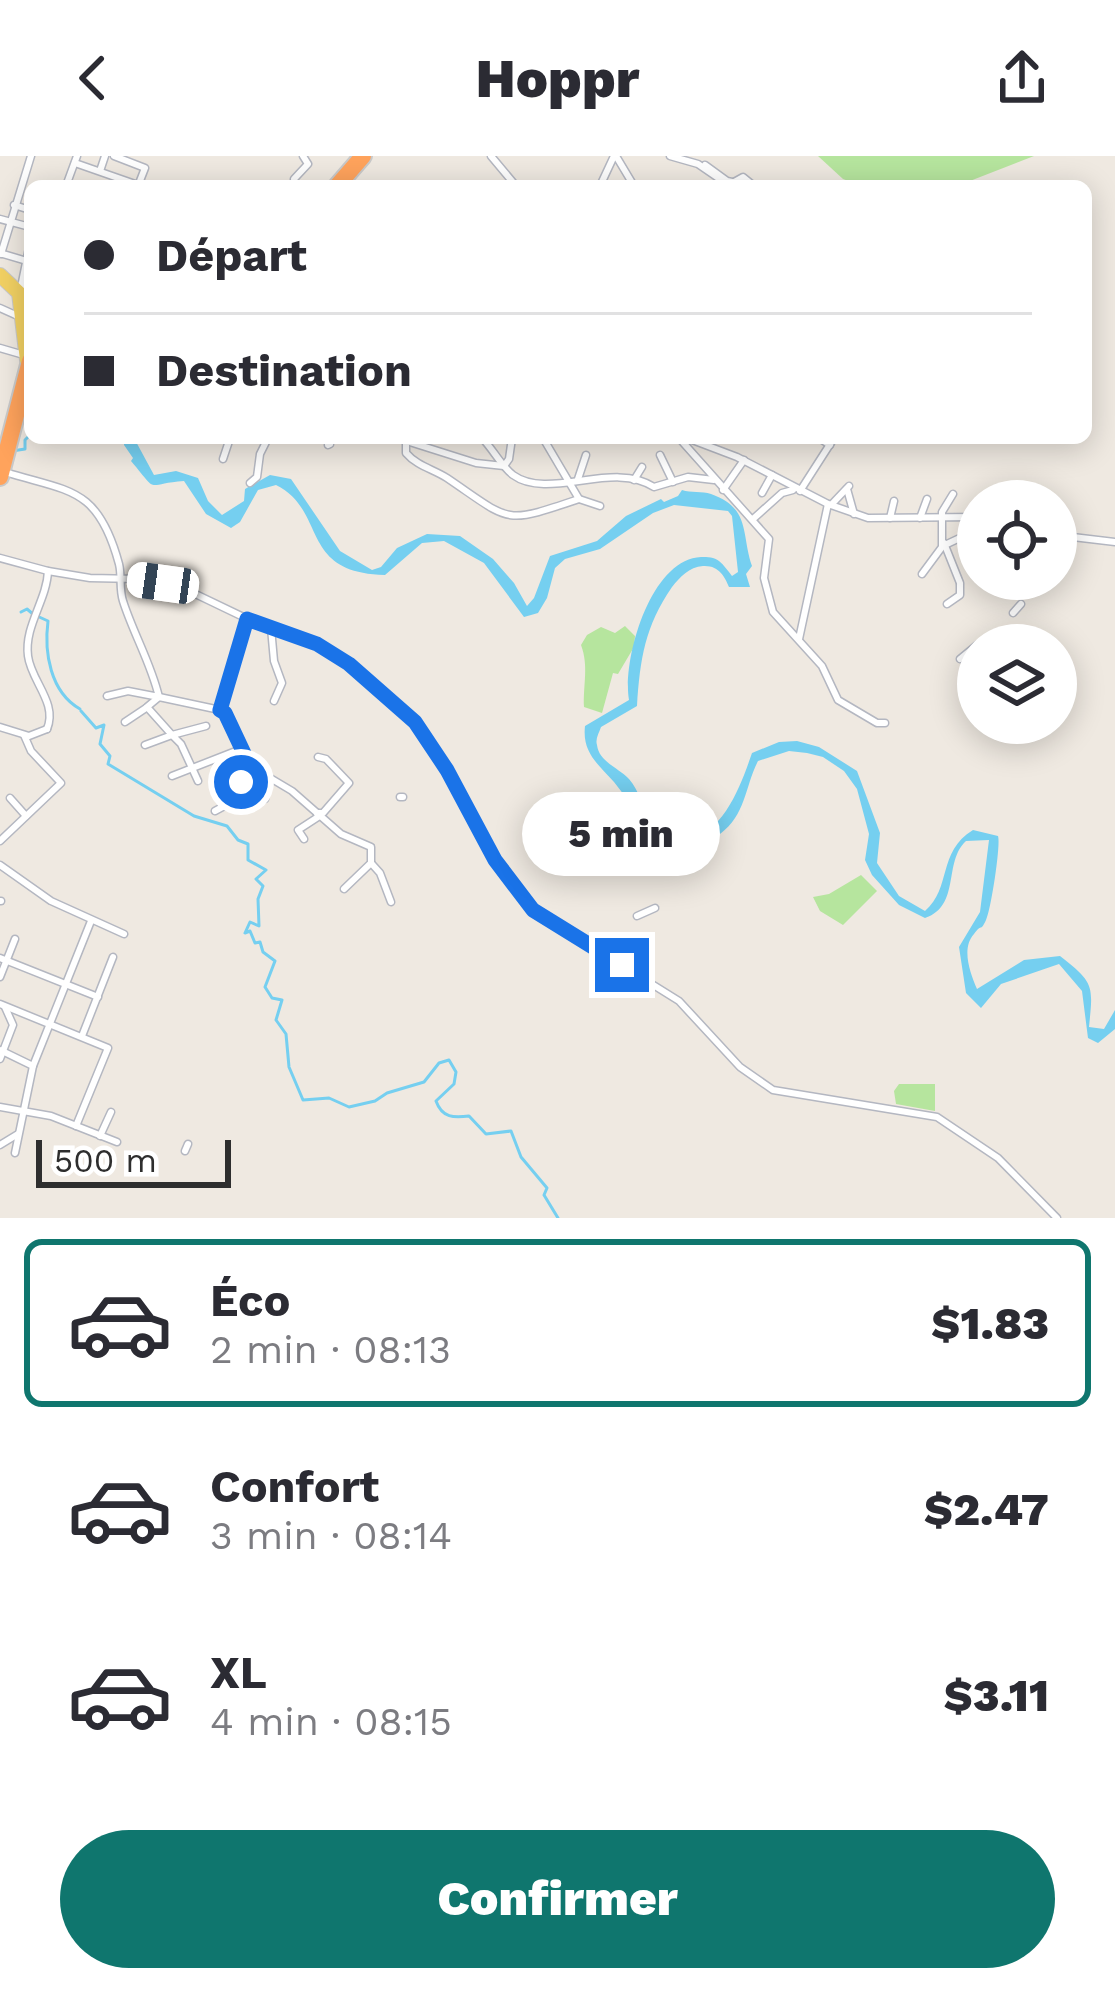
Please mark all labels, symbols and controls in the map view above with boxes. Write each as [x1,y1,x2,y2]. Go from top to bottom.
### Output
icon: back [60,45,126,111]
icon: share [989,45,1055,111]
text: Hoppr [476,47,639,110]
text: Départ [156,229,307,282]
text: Destination [156,344,412,397]
map controls [957,480,1077,744]
button: locate [957,480,1077,600]
car [125,560,201,606]
button: layers [957,624,1077,744]
route start [214,755,268,809]
callout: 5 min [523,791,721,875]
text: 5 min [568,811,674,856]
route end [595,938,649,992]
scale bar [36,1134,231,1187]
text: 500 m [54,1141,157,1180]
icon: car [66,1269,174,1377]
text: Éco [210,1274,291,1327]
text: $1.83 [931,1297,1049,1350]
text: 2 min · 08:13 [210,1327,451,1372]
icon: car [66,1455,174,1563]
text: Confort [210,1460,379,1513]
text: $2.47 [924,1483,1049,1536]
text: 3 min · 08:14 [210,1513,452,1558]
icon: car [66,1641,174,1749]
text: XL [210,1646,267,1699]
text: $3.11 [944,1669,1049,1722]
text: 4 min · 08:15 [210,1699,452,1744]
button: Confirmer [60,1830,1055,1968]

